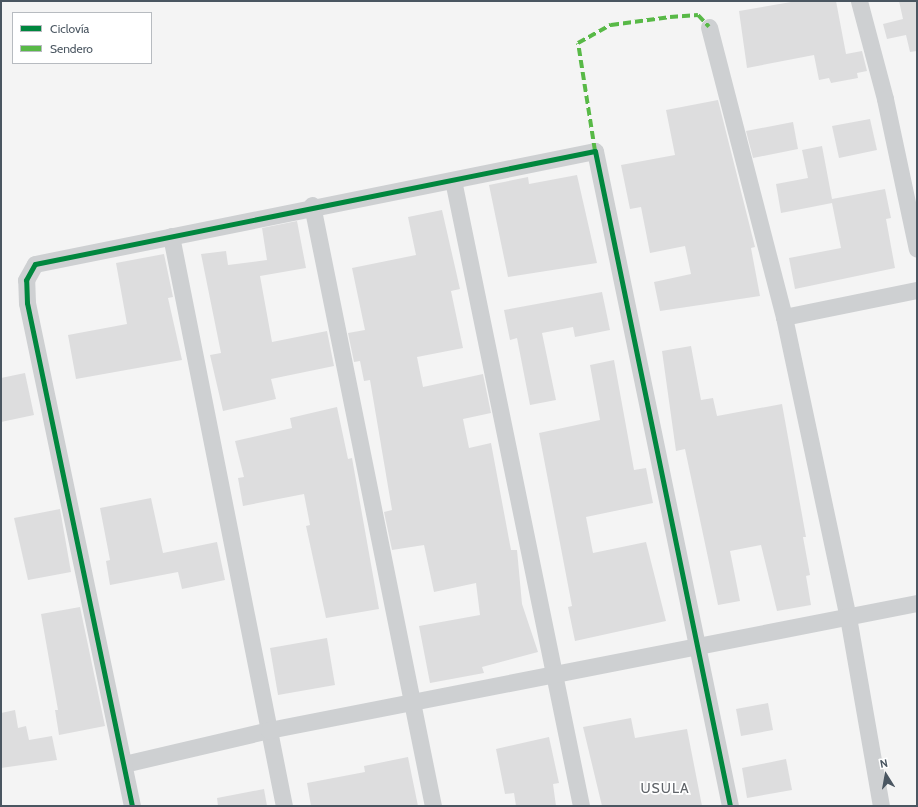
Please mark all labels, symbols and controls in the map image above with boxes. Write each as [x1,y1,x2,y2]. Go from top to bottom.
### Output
legend [12,12,152,64]
text: Ciclovía [50,21,89,36]
text: Sendero [50,41,93,56]
north arrow [866,755,906,795]
text: N [879,756,889,771]
district label: USULA [640,780,690,796]

